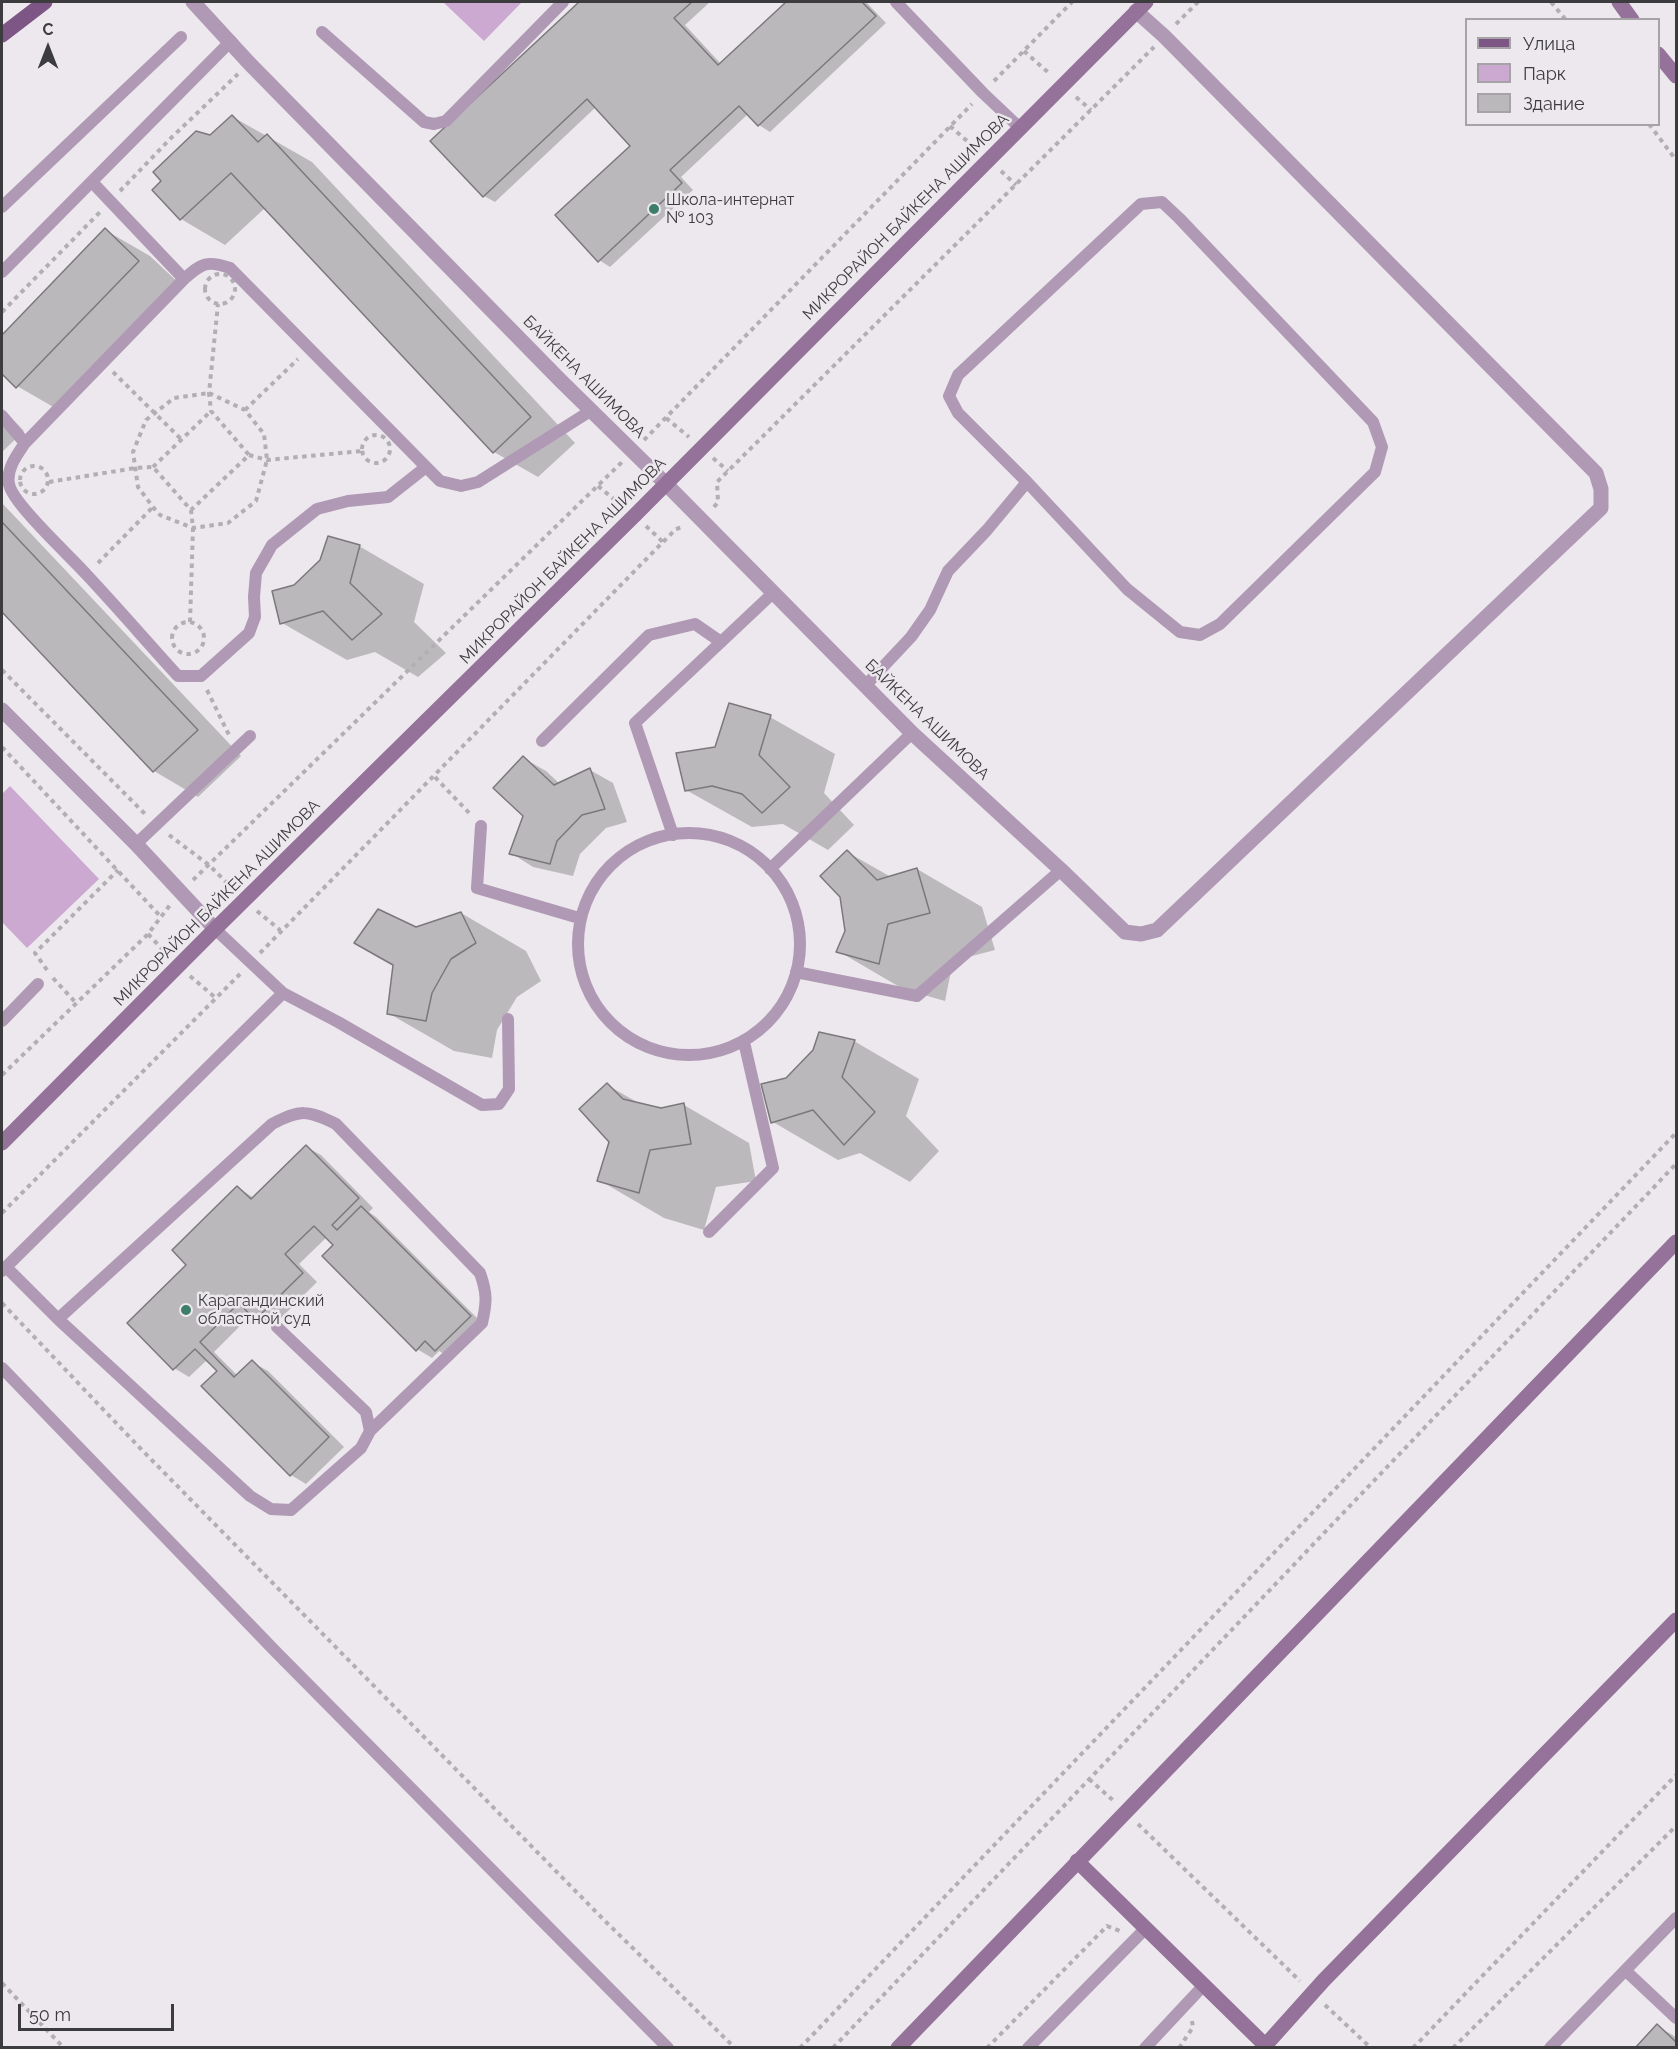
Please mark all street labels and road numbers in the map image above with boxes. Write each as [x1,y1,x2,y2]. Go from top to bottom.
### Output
street label: МИКРОРАЙОН БАЙКЕНА АШИМОВА [799,110,1013,324]
street label: БАЙКЕНА АШИМОВА [519,312,649,442]
street label: МИКРОРАЙОН БАЙКЕНА АШИМОВА [456,454,670,668]
street label: БАЙКЕНА АШИМОВА [861,656,993,784]
street label: МИКРОРАЙОН БАЙКЕНА АШИМОВА [110,796,324,1010]

